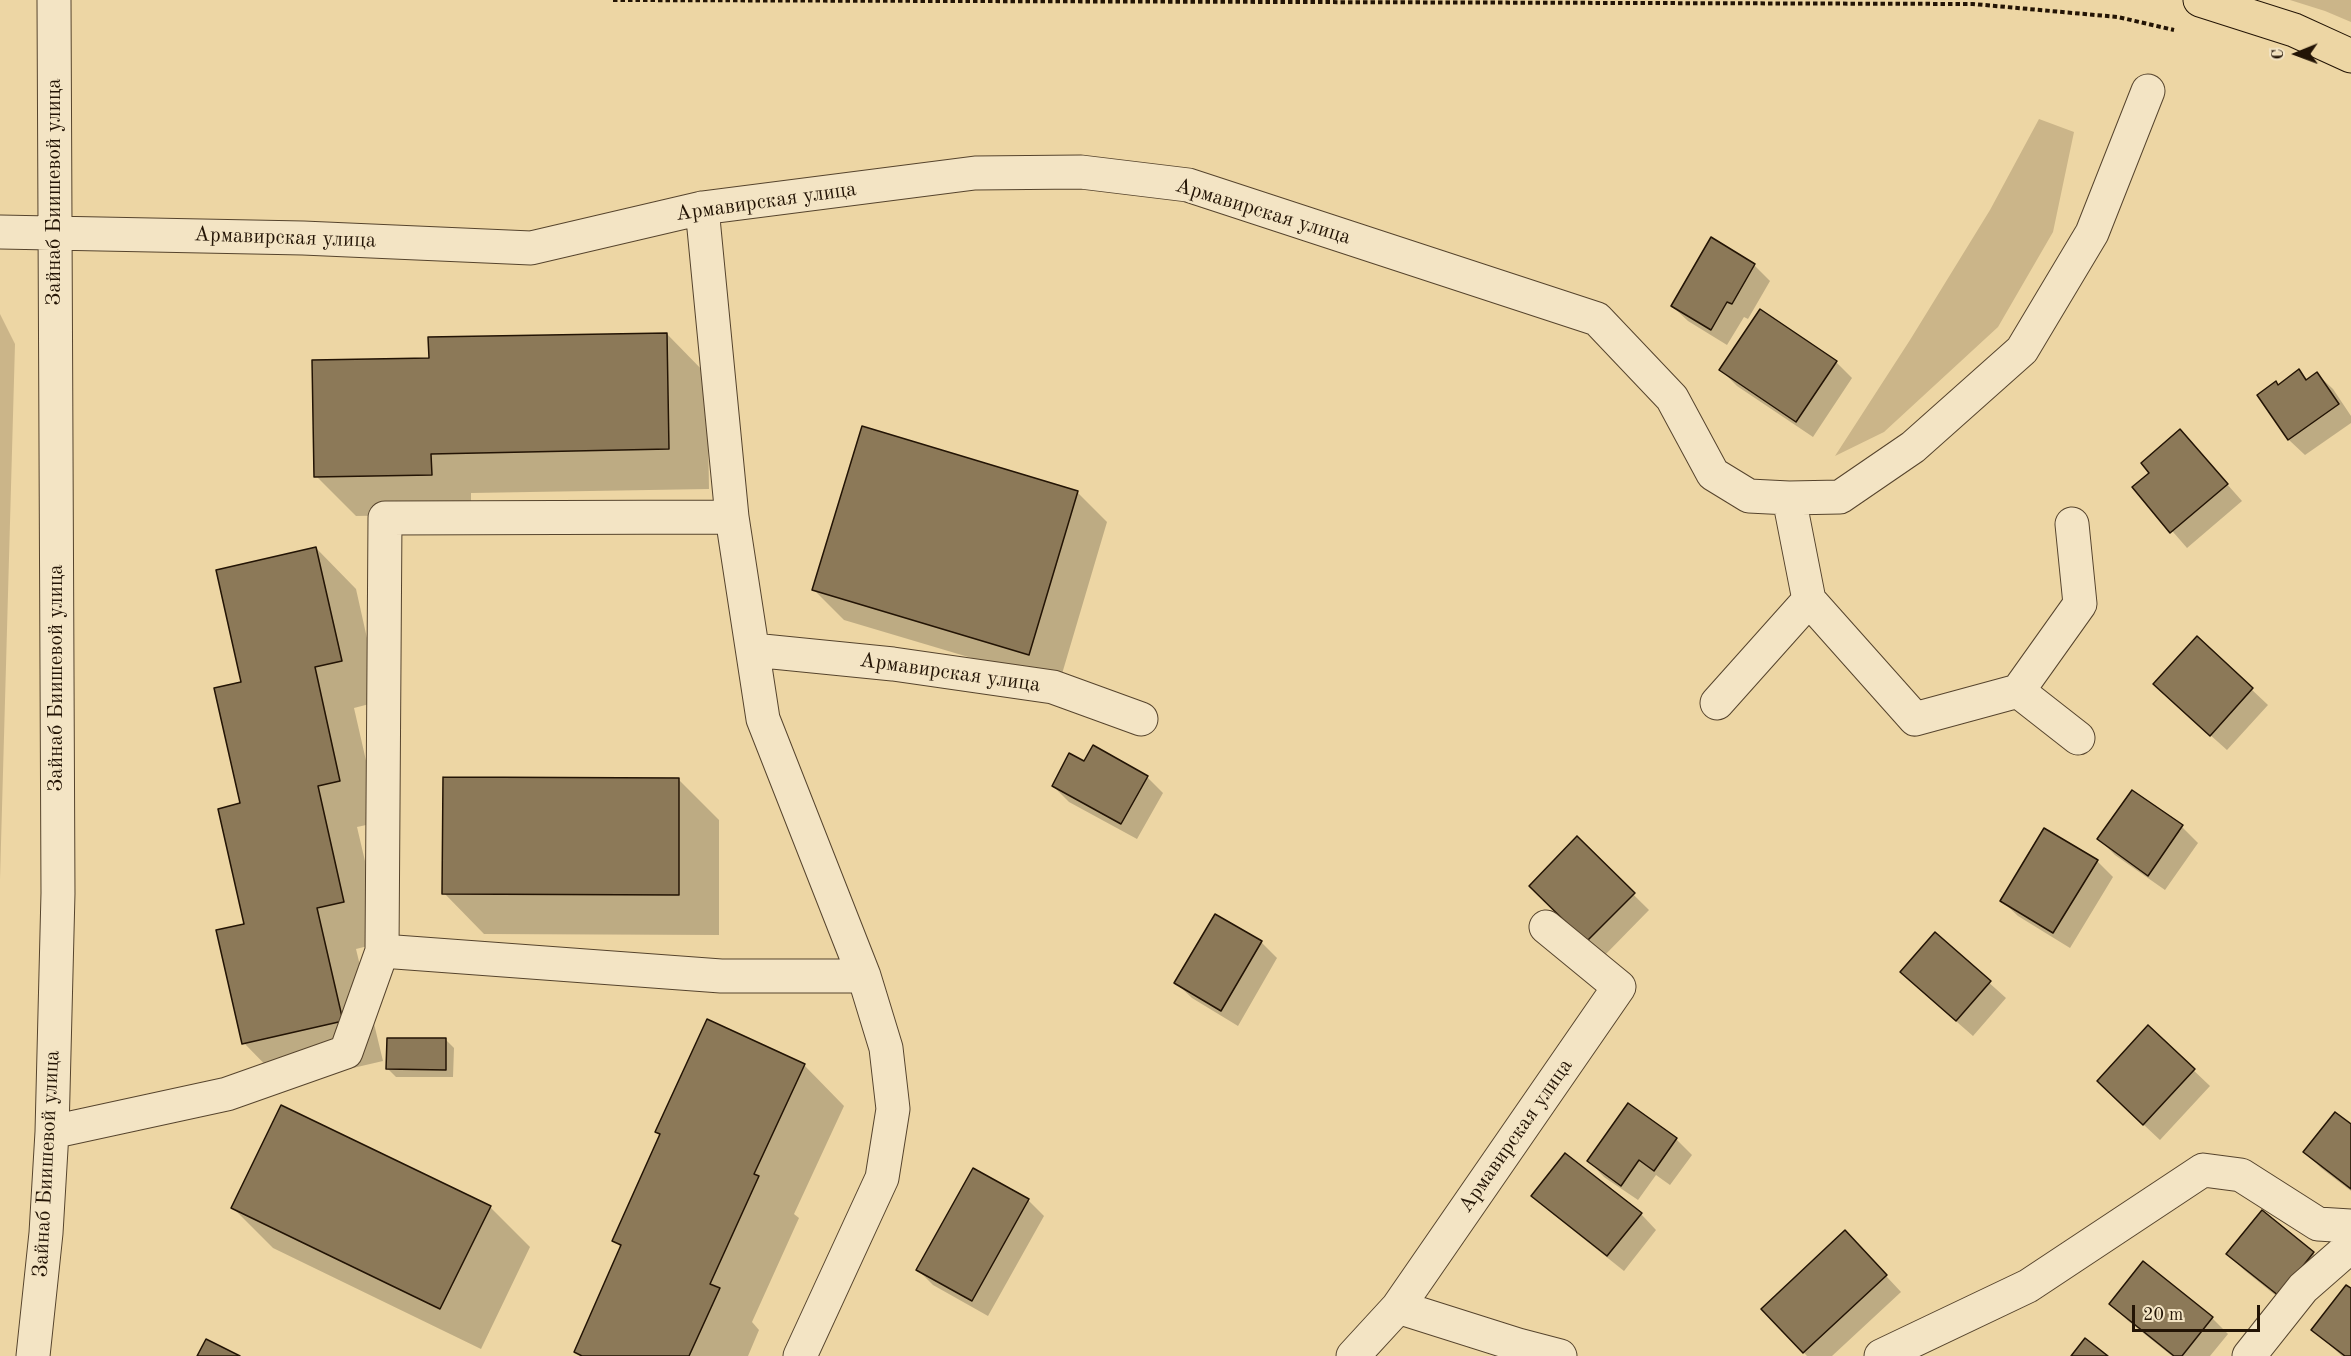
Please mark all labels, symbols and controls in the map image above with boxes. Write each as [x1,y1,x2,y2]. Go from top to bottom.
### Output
north arrow [2267,24,2327,84]
text: С [2271,49,2287,60]
street label: Зайнаб Биишевой улица [41,78,67,306]
street label: Армавирская улица [1172,173,1354,251]
street label: Армавирская улица [674,177,858,227]
street label: Армавирская улица [193,222,377,254]
street label: Зайнаб Биишевой улица [43,564,69,792]
street label: Армавирская улица [858,648,1042,698]
street label: Зайнаб Биишевой улица [28,1050,66,1278]
street label: Армавирская улица [1453,1054,1579,1218]
scale bar [2135,1293,2262,1331]
text: 20 m [2143,1306,2183,1324]

